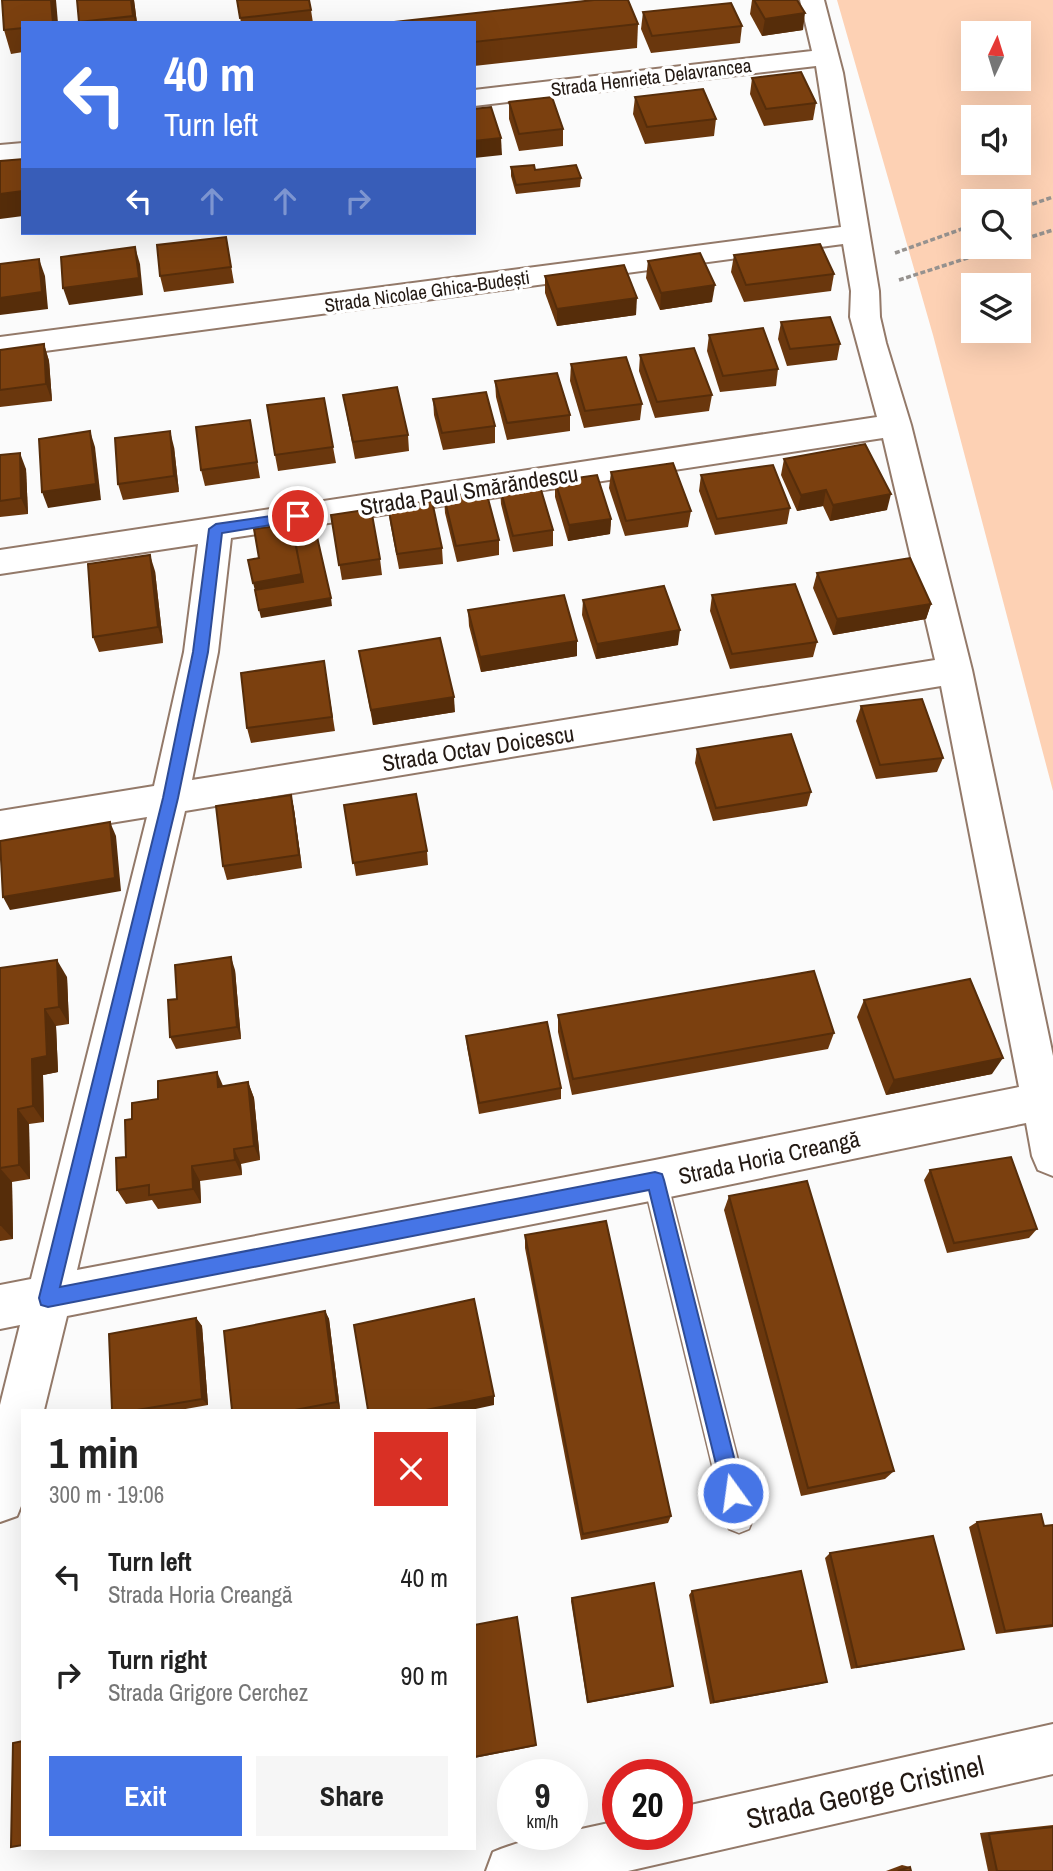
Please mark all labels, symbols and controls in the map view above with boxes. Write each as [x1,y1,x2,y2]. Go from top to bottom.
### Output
north arrow [961,21,1031,91]
map controls [961,21,1031,343]
text: 40 m [164,40,256,106]
icon: left [49,49,140,140]
street label: Strada Henrieta Delavrancea [549,52,753,102]
text: Turn left [164,103,258,146]
button: sound [961,105,1031,175]
icon: left [120,182,158,220]
icon: ahead [193,182,231,220]
icon: ahead [266,182,304,220]
icon: right [339,182,377,220]
button: search [961,189,1031,259]
street label: Strada Nicolae Ghica-Budești [323,264,531,318]
button: layers [961,273,1031,343]
street label: Strada Paul Smărăndescu [358,457,580,523]
pin [268,486,328,546]
icon: arrive [279,497,317,535]
street label: Strada Octav Doicescu [380,718,576,778]
street label: Strada Horia Creangă [676,1123,863,1191]
text: 1 min [49,1425,139,1481]
button: close [374,1432,448,1506]
position arrow [696,1456,770,1530]
text: 300 m · 19:06 [49,1479,164,1510]
text: Turn left [108,1544,192,1579]
icon: left [49,1558,87,1596]
text: 40 m [401,1560,448,1595]
text: Strada Horia Creangă [108,1579,293,1610]
text: Turn right [108,1642,207,1677]
icon: right [49,1656,87,1694]
text: 90 m [401,1658,448,1693]
text: Strada Grigore Cerchez [108,1677,308,1708]
street label: Strada George Cristinel [743,1746,987,1838]
button: Exit [49,1756,242,1836]
button: Share [256,1756,448,1836]
speed limit sign: 20 [602,1759,693,1850]
text: 9 [535,1772,550,1819]
text: km/h [527,1809,559,1834]

